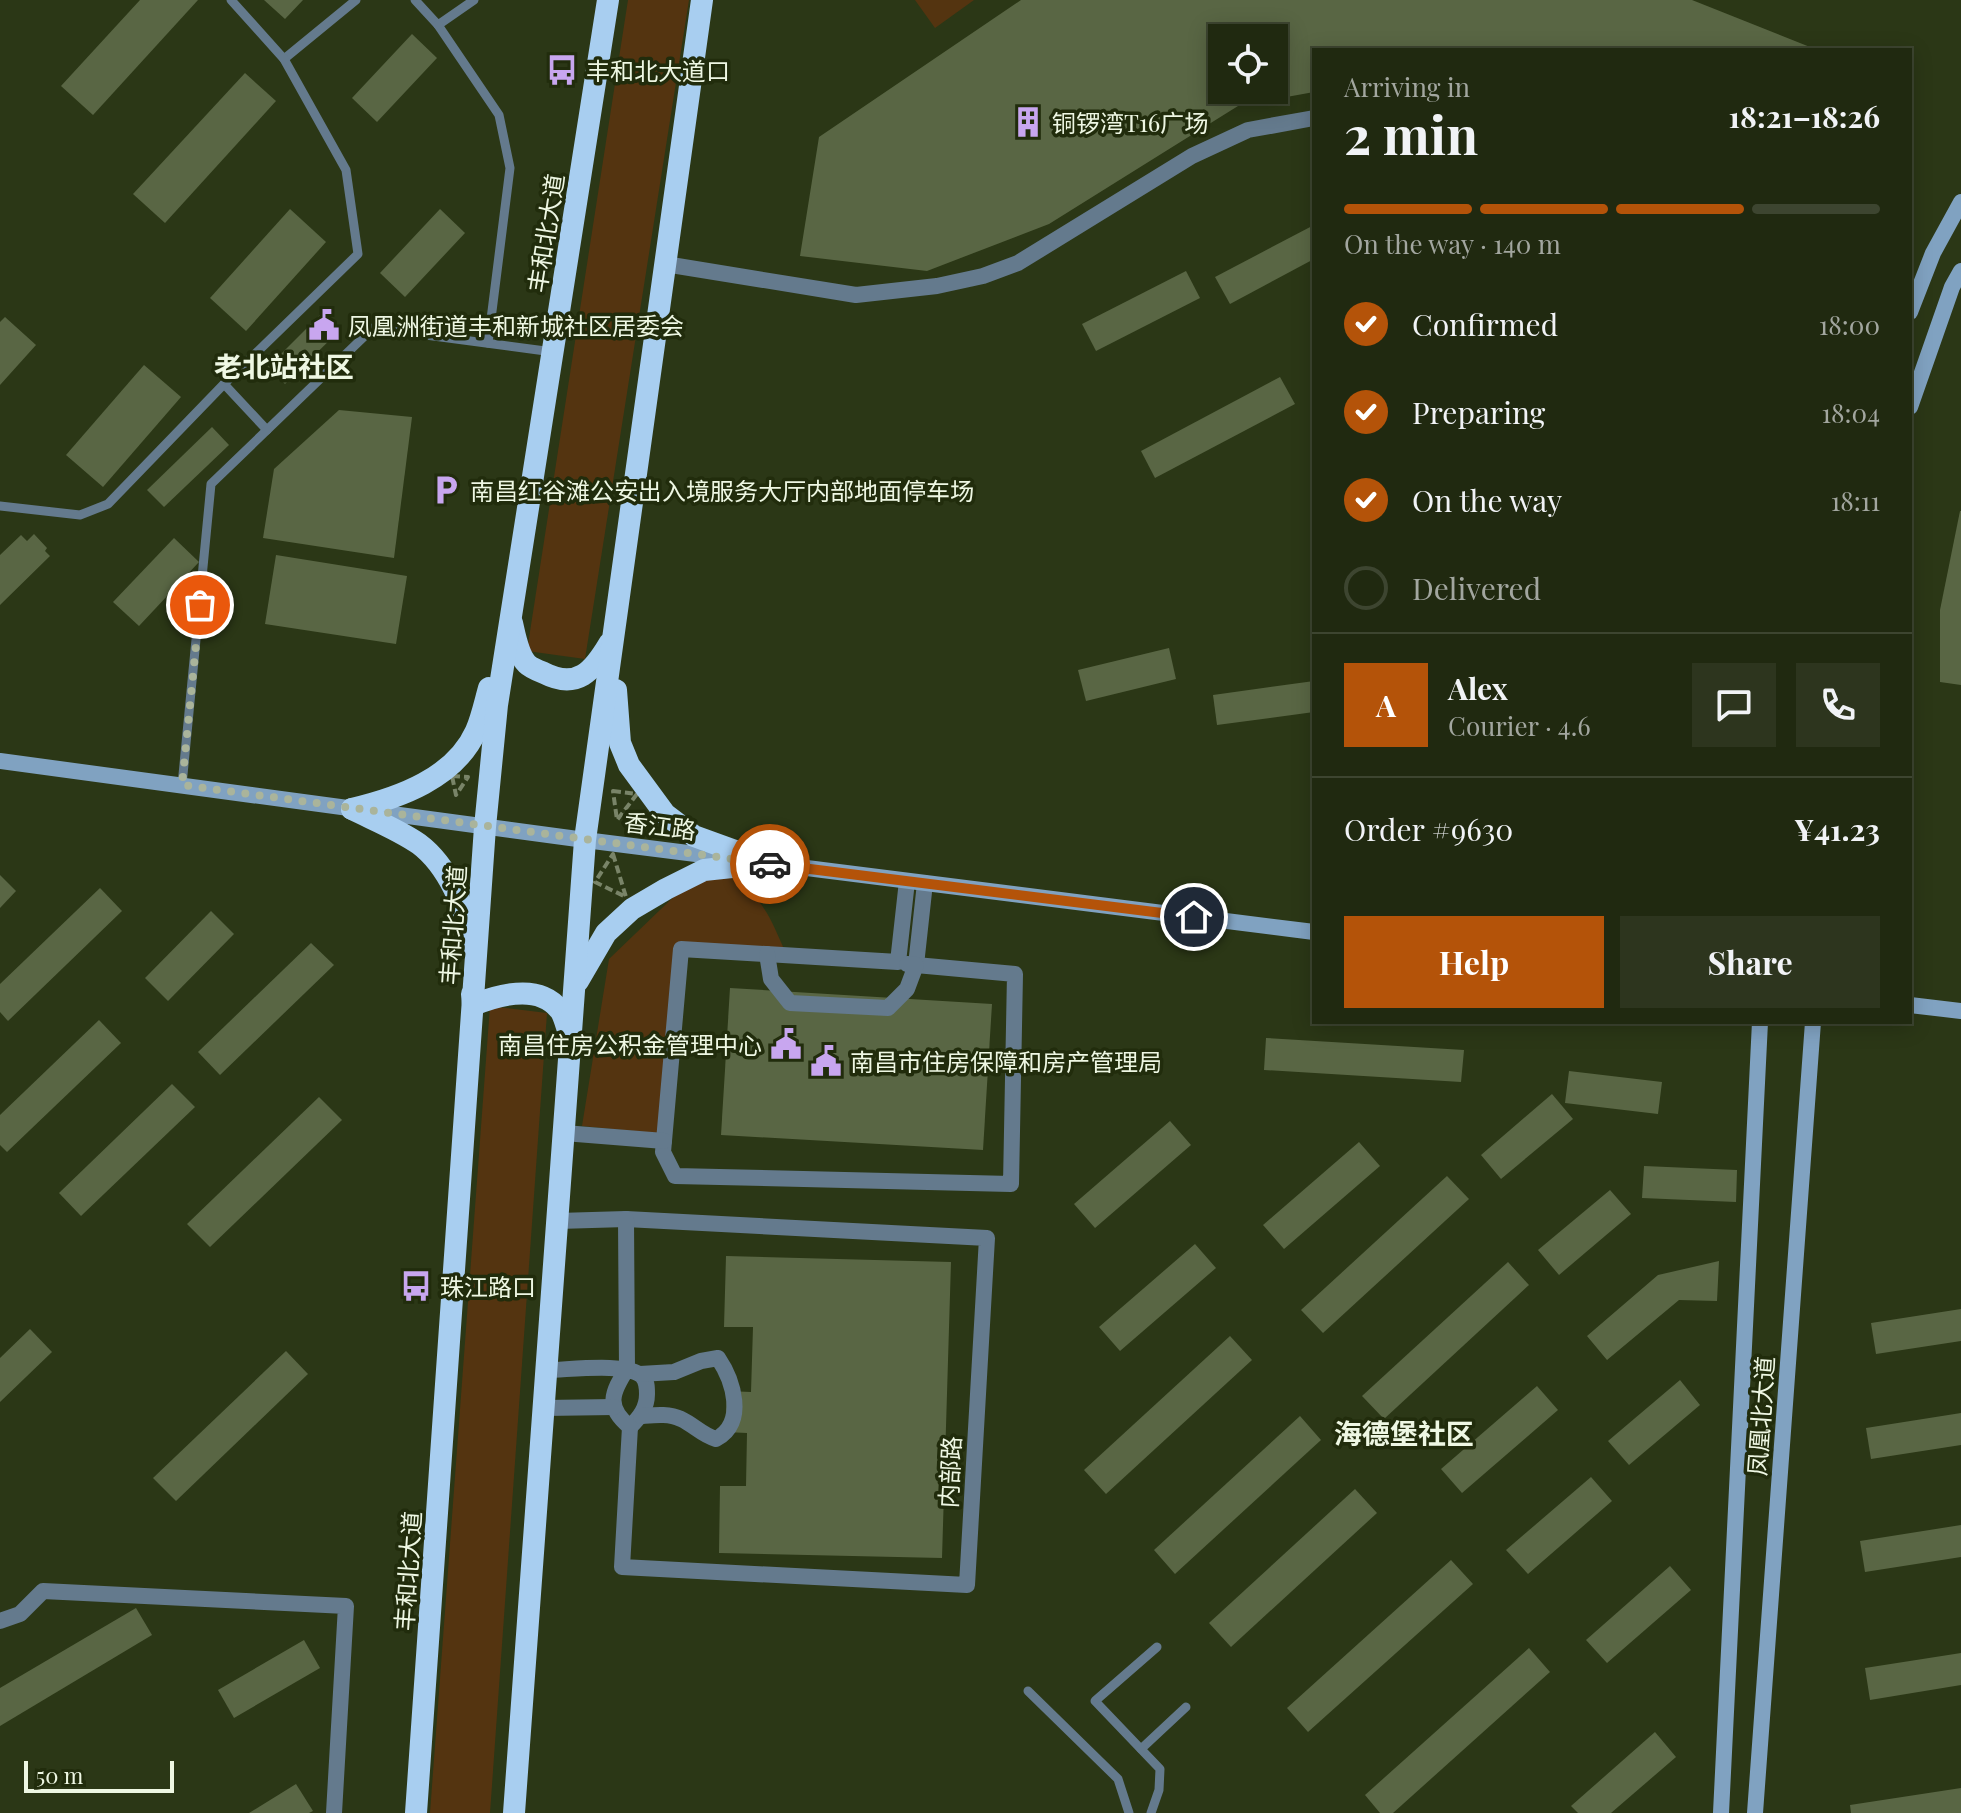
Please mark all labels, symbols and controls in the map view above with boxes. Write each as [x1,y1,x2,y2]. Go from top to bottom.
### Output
map controls [1208,24,1288,104]
button: locate [1208,24,1288,104]
bus stop icon: 丰和北大道口 [545,53,579,87]
place label: 丰和北大道口 [586,54,730,86]
text: Arriving in [1344,69,1470,104]
text: 18:21–18:26 [1729,96,1880,136]
text: 2 min [1344,99,1478,168]
building icon: 铜锣湾T16广场 [1011,105,1045,139]
place label: 铜锣湾T16广场 [1052,106,1208,138]
street label: 丰和北大道 [520,171,570,295]
text: On the way · 140 m [1344,226,1561,261]
icon: check [1344,302,1388,346]
text: Confirmed [1412,304,1558,344]
text: 18:00 [1819,307,1880,342]
public building icon: 凤凰洲街道丰和新城社区居委会 [307,308,341,342]
place label: 凤凰洲街道丰和新城社区居委会 [348,309,684,341]
district label: 老北站社区 [214,347,354,384]
icon: check [1344,390,1388,434]
text: Preparing [1412,392,1545,432]
text: 18:04 [1821,395,1880,430]
parking icon: 南昌红谷滩公安出入境服务大厅内部地面停车场 [429,473,463,507]
place label: 南昌红谷滩公安出入境服务大厅内部地面停车场 [470,474,974,506]
icon: check [1344,478,1388,522]
text: On the way [1412,480,1562,520]
text: 18:11 [1831,483,1880,518]
text: Delivered [1412,568,1541,608]
pin [166,571,234,639]
icon: bag [178,583,222,627]
button: chat [1692,663,1776,747]
button: phone [1796,663,1880,747]
text: Alex [1448,668,1508,708]
text: A [1376,685,1396,725]
text: Courier · 4.6 [1448,708,1591,743]
street label: 香江路 [622,805,698,845]
text: Order #9630 [1344,809,1513,849]
text: ¥41.23 [1794,809,1880,849]
courier [730,824,810,904]
icon: car [748,842,792,886]
street label: 丰和北大道 [432,864,472,986]
pin [1160,883,1228,951]
icon: home [1172,895,1216,939]
button: Help [1344,916,1604,1008]
button: Share [1620,916,1880,1008]
public building icon: 南昌住房公积金管理中心 [769,1027,803,1061]
place label: 南昌住房公积金管理中心 [498,1028,762,1060]
public building icon: 南昌市住房保障和房产管理局 [809,1044,843,1078]
place label: 南昌市住房保障和房产管理局 [850,1045,1162,1077]
bus stop icon: 珠江路口 [399,1269,433,1303]
place label: 珠江路口 [440,1270,536,1302]
street label: 凤凰北大道 [1740,1355,1780,1477]
district label: 海德堡社区 [1334,1414,1474,1451]
street label: 内部路 [931,1435,967,1509]
street label: 丰和北大道 [387,1510,427,1632]
scale bar [24,1757,174,1793]
text: 50 m [36,1760,83,1790]

